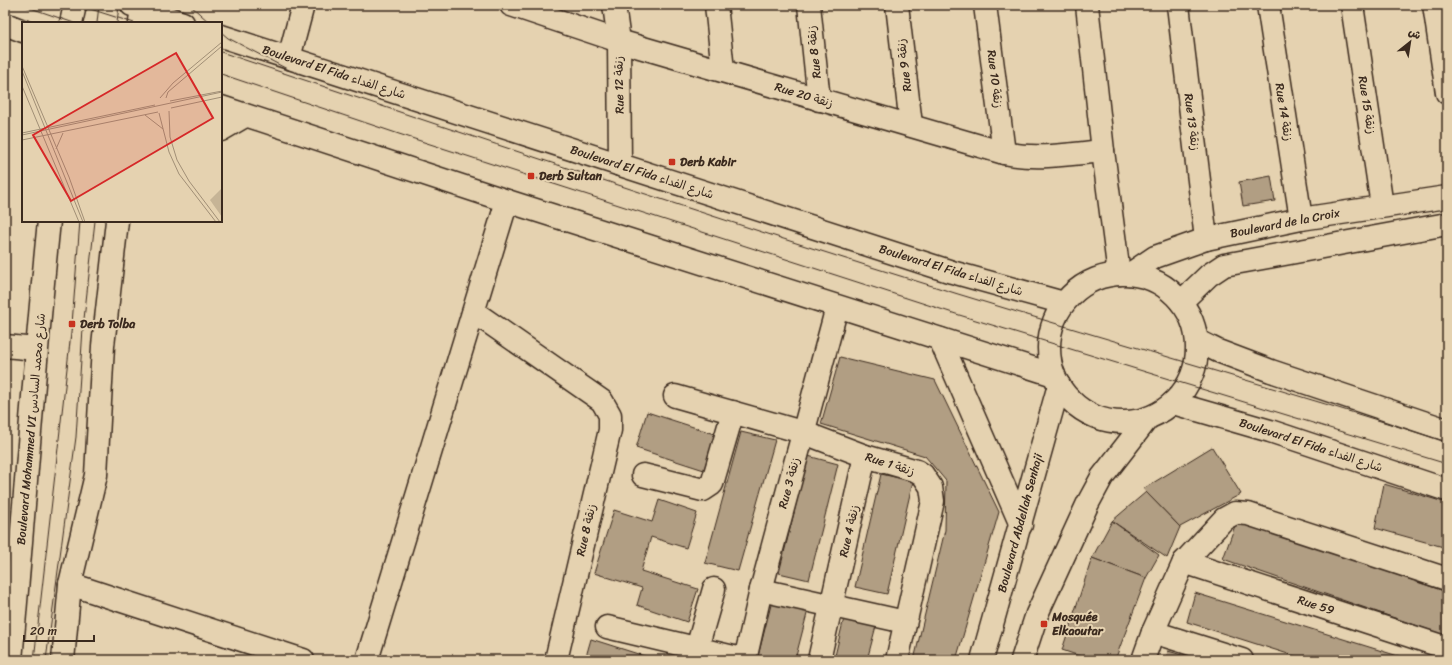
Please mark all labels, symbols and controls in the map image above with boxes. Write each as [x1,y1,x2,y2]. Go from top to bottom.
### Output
inset map [22,22,222,222]
north arrow [1390,22,1430,62]
text: ش [1405,23,1425,45]
street label: Rue 8 زنقة [800,24,828,80]
street label: Rue 9 زنقة [890,37,918,93]
street label: Boulevard El Fida شارع الفداء [259,38,409,106]
street label: Rue 10 زنقة [981,49,1009,109]
street label: Rue 12 زنقة [607,56,631,114]
street label: Rue 15 زنقة [1352,74,1382,136]
street label: Rue 20 زنقة [772,76,836,114]
street label: Rue 14 زنقة [1269,81,1299,143]
street label: Rue 13 زنقة [1178,92,1206,152]
street label: Boulevard El Fida شارع الفداء [567,138,717,206]
place label: Derb Kabir [680,151,737,173]
marker: Derb Kabir [667,157,677,167]
place label: Derb Sultan [539,165,602,187]
marker: Derb Sultan [526,171,536,181]
street label: Boulevard de la Croix [1228,201,1343,244]
street label: Boulevard El Fida شارع الفداء [876,238,1026,302]
street label: Boulevard Mohammed VI شارع محمد السادس [10,312,52,546]
place label: Derb Tolba [80,313,136,335]
marker: Derb Tolba [67,319,77,329]
street label: Boulevard El Fida شارع الفداء [1236,411,1386,479]
street label: Rue 1 زنقة [862,446,918,482]
street label: Boulevard Abdellah Senhaji [991,450,1049,595]
street label: Rue 3 زنقة [772,455,806,511]
street label: Rue 8 زنقة [569,502,603,558]
street label: Rue 4 زنقة [832,503,866,559]
street label: Rue 59 [1295,589,1337,621]
place label: Mosquée Elkaoutar [1051,606,1104,642]
scale bar [24,617,94,643]
marker: Mosquée Elkaoutar [1039,619,1049,629]
text: 20 m [30,620,57,642]

